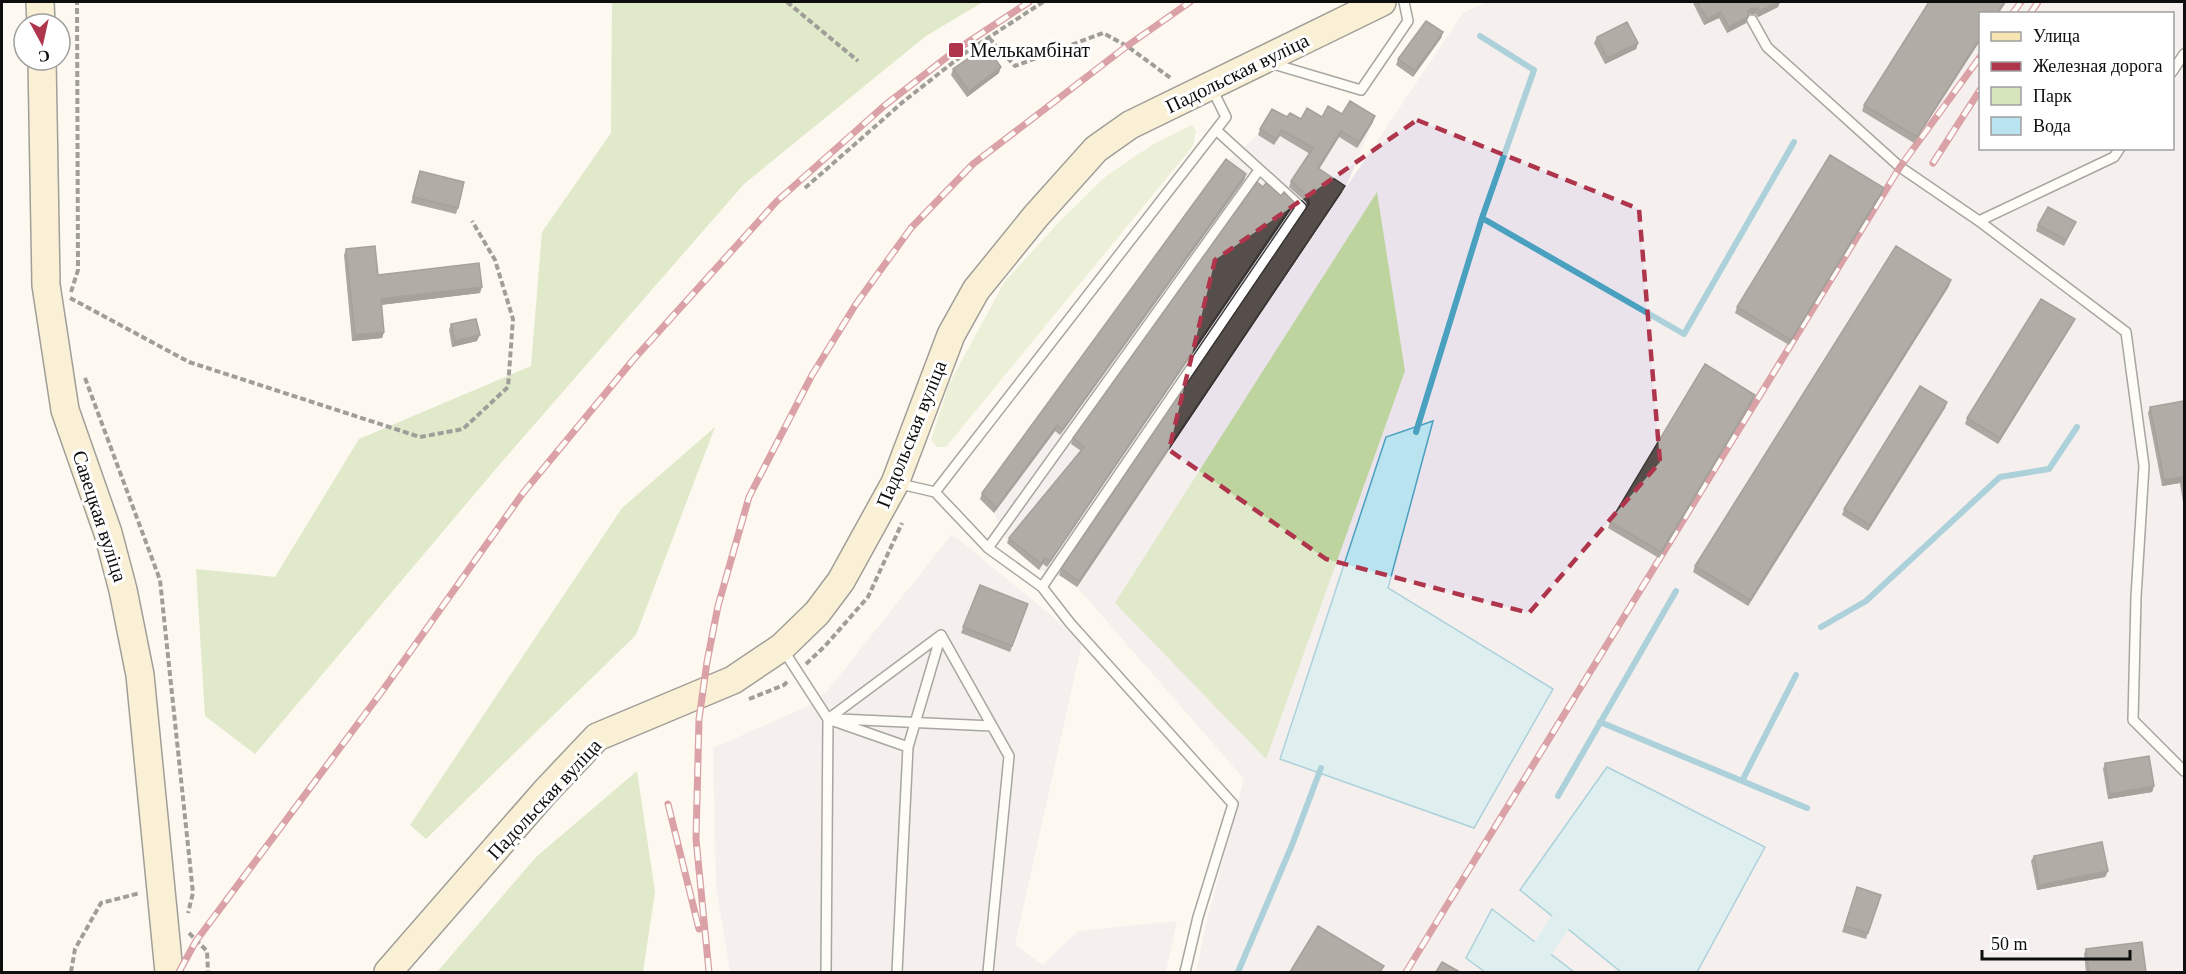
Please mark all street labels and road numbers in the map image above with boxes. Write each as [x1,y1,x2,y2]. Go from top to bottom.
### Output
street label: Падольская вуліца [1162,29,1313,118]
street label: Падольская вуліца [871,357,952,511]
street label: Савецкая вуліца [67,448,132,585]
street label: Падольская вуліца [483,734,606,864]

